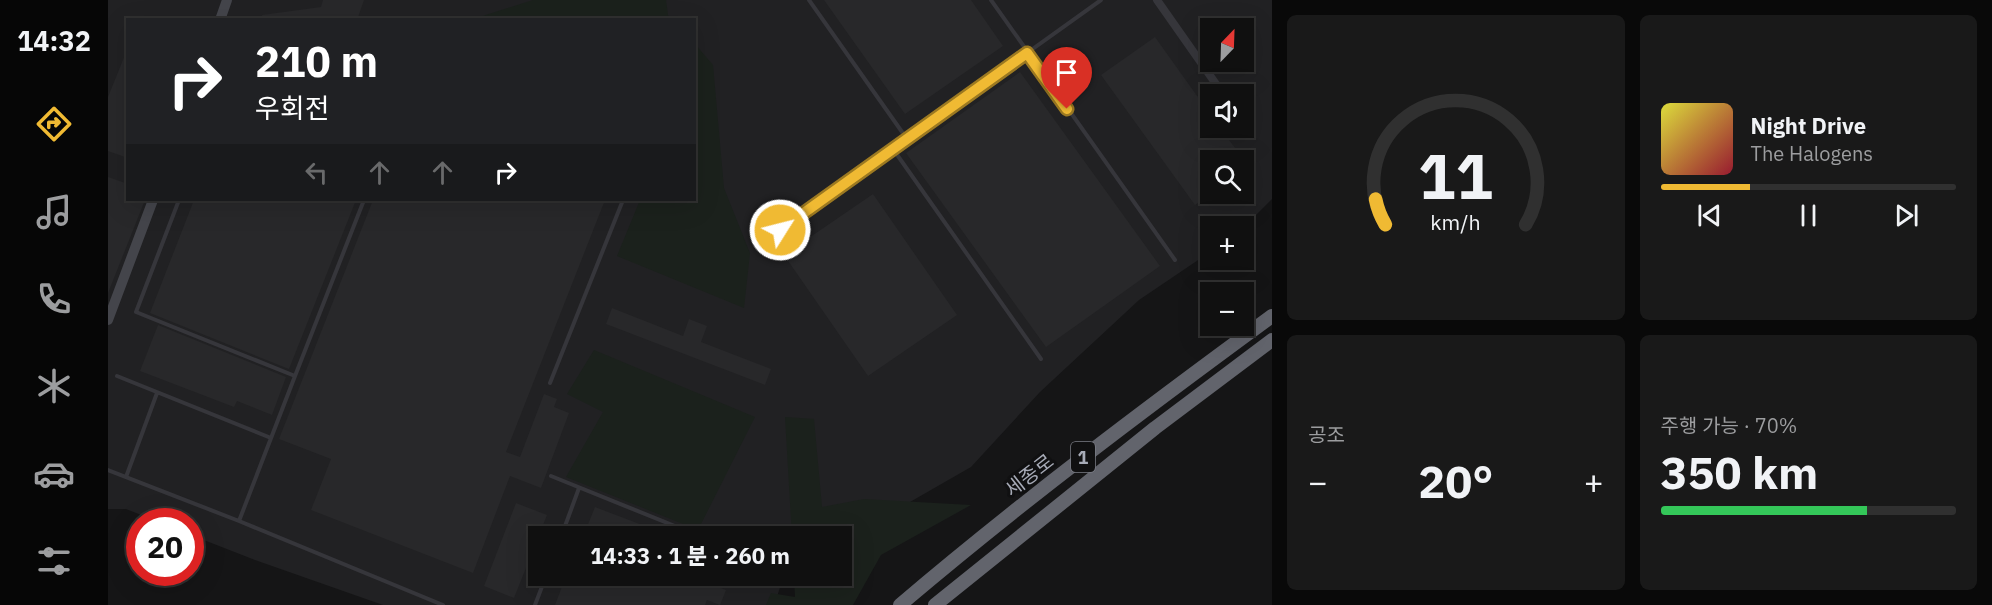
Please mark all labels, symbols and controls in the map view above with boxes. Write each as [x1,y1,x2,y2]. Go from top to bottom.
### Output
north arrow [1200,18,1254,72]
map controls [1200,18,1254,336]
text: 14:32 [17,23,91,58]
text: 210 m [255,34,378,89]
icon: right [156,42,234,120]
pin [1041,47,1092,109]
icon: arrive [1050,56,1083,89]
button: sound [1200,84,1254,138]
text: 우회전 [255,90,330,125]
icon: directions [33,103,75,145]
text: Night Drive [1751,111,1866,140]
text: 11 [1418,135,1493,216]
text: The Halogens [1751,140,1873,167]
button: search [1200,150,1254,204]
icon: left [300,156,333,189]
icon: ahead [363,156,396,189]
icon: ahead [426,156,459,189]
icon: right [489,156,522,189]
icon: music [33,191,75,233]
position arrow [748,198,812,262]
icon: previous [1693,199,1726,232]
icon: pause [1792,199,1825,232]
icon: next [1890,199,1923,232]
text: km/h [1431,208,1481,236]
button: + [1200,216,1254,270]
icon: phone [33,278,75,320]
button: − [1200,282,1254,336]
icon: climate [33,365,75,407]
text: 주행 가능 · 70% [1661,412,1797,439]
text: 공조 [1308,421,1345,448]
road number: 1 [1071,442,1095,472]
text: 350 km [1661,443,1818,501]
street label: 세종로 [999,447,1059,503]
text: 20° [1418,452,1493,510]
icon: car [33,453,75,495]
text: − [1308,460,1328,503]
text: + [1584,460,1604,503]
speed limit sign: 20 [126,508,204,586]
icon: filters [33,540,75,582]
text: 14:33 · 1 분 · 260 m [590,541,790,570]

